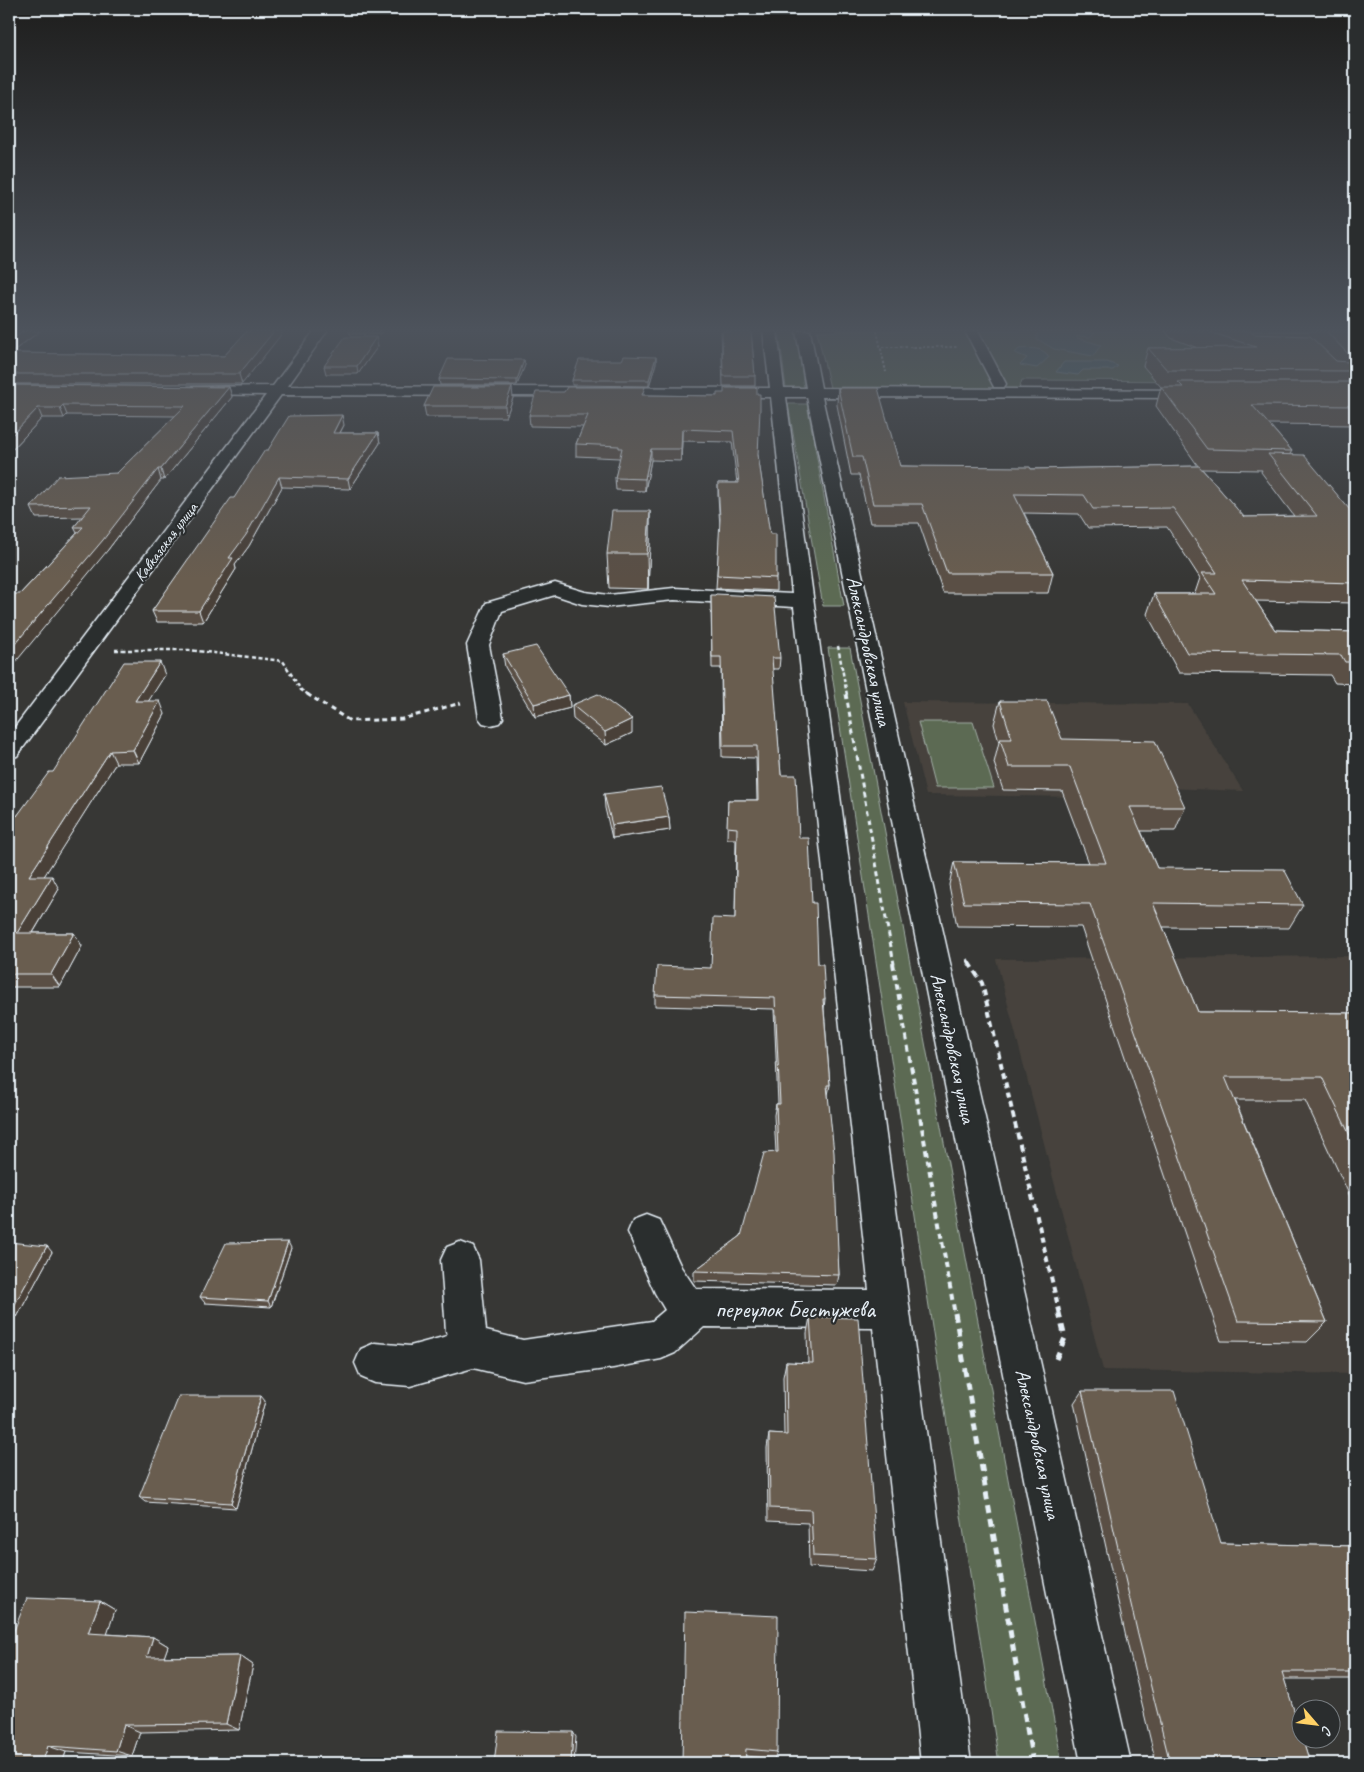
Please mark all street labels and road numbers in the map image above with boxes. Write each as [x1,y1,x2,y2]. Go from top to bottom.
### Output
street label: Кавказская улица [130,498,203,585]
street label: Александровская улица [841,574,898,730]
street label: Александровская улица [925,971,982,1127]
street label: переулок Бестужева [715,1294,876,1324]
street label: Александровская улица [1010,1367,1067,1523]

